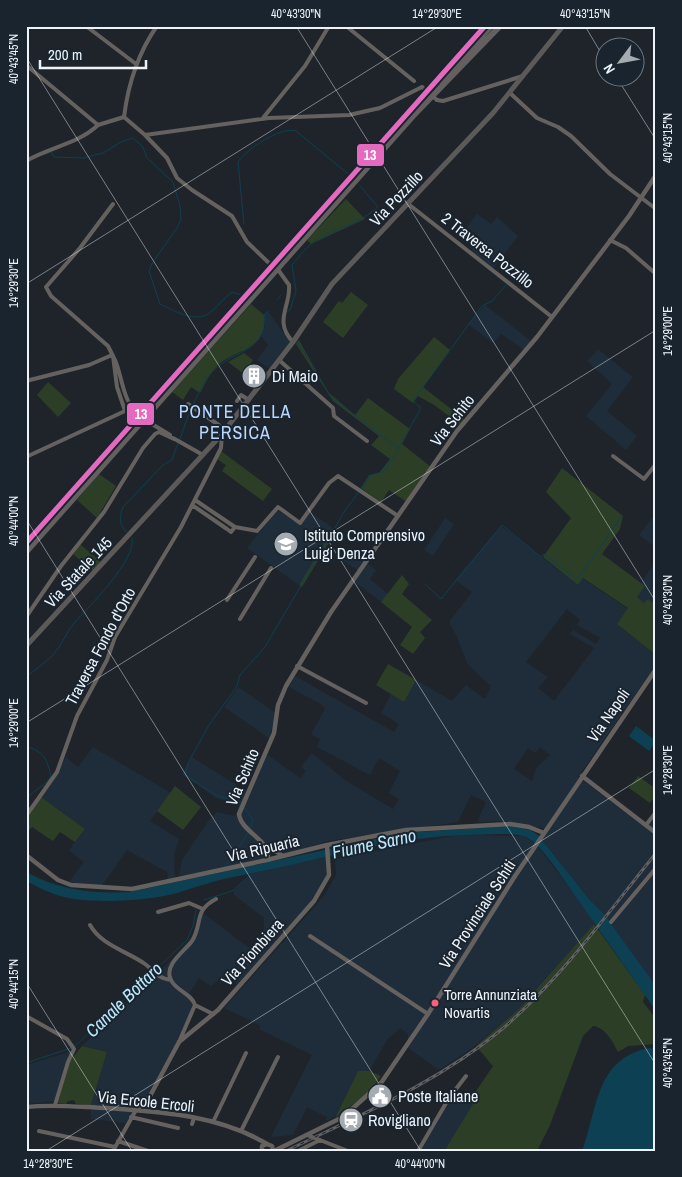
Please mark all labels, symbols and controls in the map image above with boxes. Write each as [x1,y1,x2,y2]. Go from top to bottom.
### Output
text: 40°43'30"N [271,6,321,22]
text: 14°29'30"E [412,6,462,22]
text: 40°43'15"N [560,6,610,22]
text: 40°43'45"N [6,34,22,84]
scale bar [40,38,146,70]
north arrow [594,38,644,88]
text: 200 m [48,44,82,65]
text: N [599,61,619,77]
text: 40°43'15"N [660,113,676,163]
line badge: 13 [356,143,385,167]
text: 13 [364,146,376,164]
street label: Via Pozzillo [364,165,428,231]
street label: 2 Traversa Pozzillo [437,207,539,293]
text: 14°29'30"E [6,258,22,308]
text: 14°29'00"E [660,306,676,356]
building icon: Di Maio [241,363,267,389]
place label: Di Maio [272,365,318,387]
street label: Via Schito [425,389,479,451]
district label: PONTE DELLA PERSICA [179,399,291,445]
line badge: 13 [126,402,155,426]
text: 13 [135,405,147,423]
text: 40°44'00"N [6,496,22,546]
place label: Istituto Comprensivo Luigi Denza [304,524,425,564]
school or university icon: Istituto Comprensivo Luigi Denza [273,531,299,557]
street label: Via Statale 145 [39,532,117,612]
text: 40°43'30"N [660,575,676,625]
street label: Traversa Fondo d'Orto [60,583,140,709]
street label: Via Napoli [581,684,635,746]
text: 14°29'00"E [6,698,22,748]
street label: Via Schito [220,745,264,809]
text: 14°28'30"E [660,745,676,795]
water label: Fiume Sarno [330,822,418,865]
street label: Via Ripuaria [225,829,302,867]
street label: Via Provinciale Schiti [433,855,521,973]
street label: Via Piombiera [216,913,289,990]
water label: Canale Bottaro [80,956,168,1043]
text: 40°44'15"N [6,959,22,1009]
place label: Torre Annunziata Novartis [444,984,537,1023]
marker: Torre Annunziata Novartis [430,998,440,1008]
text: 40°43'45"N [660,1038,676,1088]
public building icon: Poste Italiane [367,1083,393,1109]
street label: Via Ercole Ercoli [96,1085,196,1117]
place label: Poste Italiane [398,1085,478,1107]
station icon: Rovigliano [338,1107,364,1133]
place label: Rovigliano [368,1109,431,1131]
text: 14°28'30"E [23,1156,73,1172]
text: 40°44'00"N [395,1156,445,1172]

